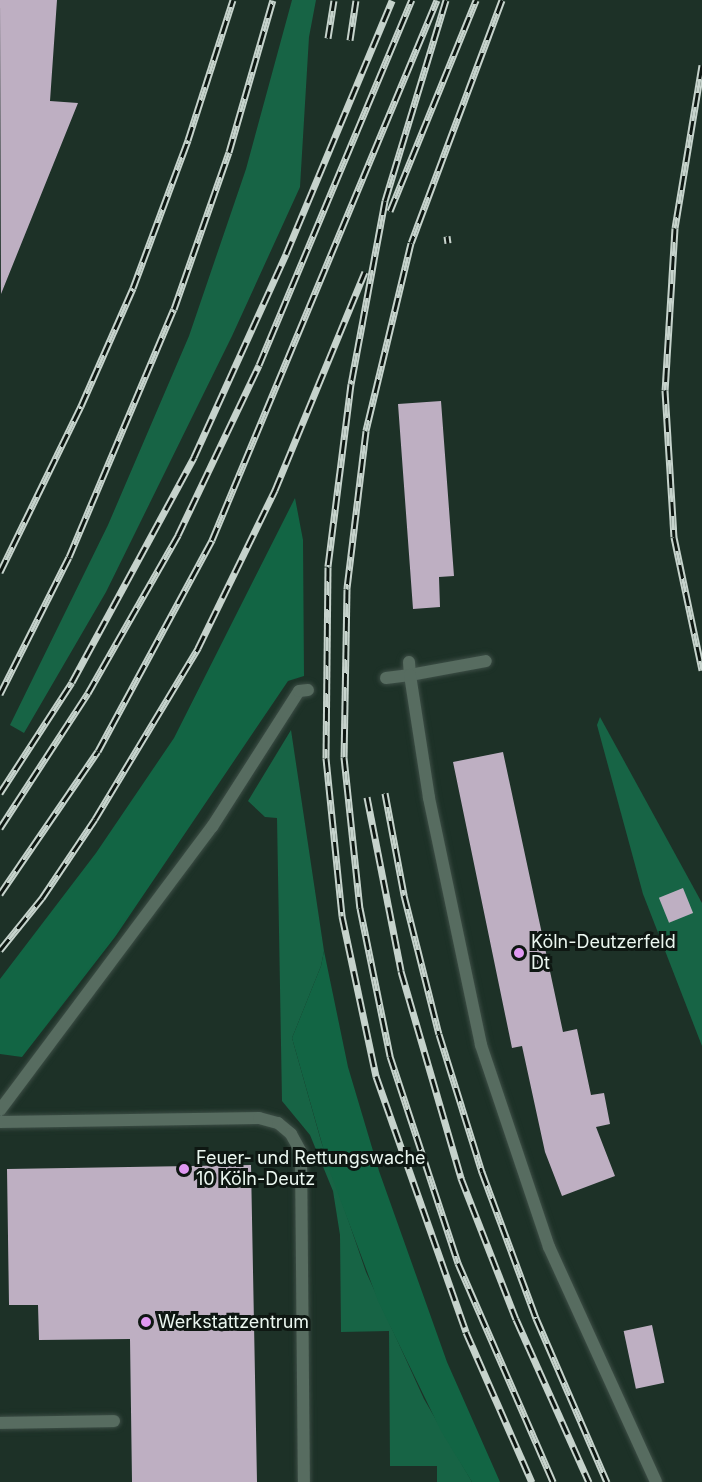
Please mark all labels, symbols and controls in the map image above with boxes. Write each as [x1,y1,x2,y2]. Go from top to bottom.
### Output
place label: Köln-Deutzerfeld Dt [531,932,676,974]
marker: Köln-Deutzerfeld Dt [512,946,526,960]
place label: Feuer- und Rettungswache 10 Köln-Deutz [196,1148,426,1190]
marker: Feuer- und Rettungswache 10 Köln-Deutz [177,1162,191,1176]
place label: Werkstattzentrum [158,1311,309,1333]
marker: Werkstattzentrum [139,1315,153,1329]

